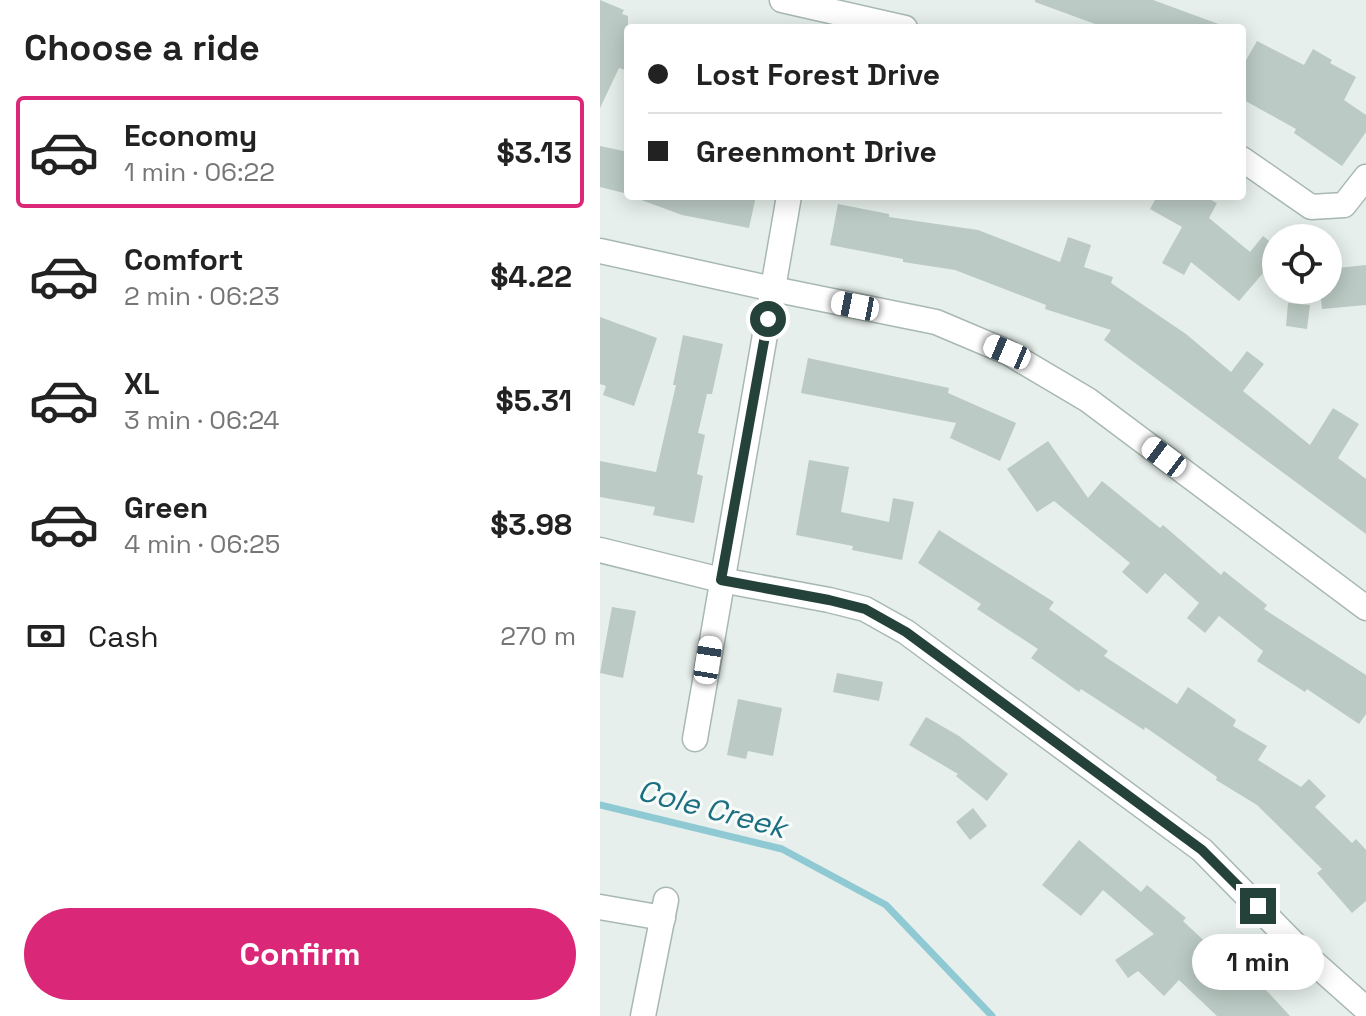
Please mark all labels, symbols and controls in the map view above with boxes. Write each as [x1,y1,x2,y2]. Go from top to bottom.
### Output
text: Choose a ride [24,25,260,71]
text: Lost Forest Drive [696,55,940,94]
icon: car [28,116,100,188]
text: Economy [124,116,257,155]
text: Greenmont Drive [696,132,937,171]
text: $3.13 [496,133,572,172]
text: 1 min · 06:22 [124,155,275,189]
map controls [1262,224,1342,304]
button: locate [1262,224,1342,304]
icon: car [28,240,100,312]
text: Comfort [124,240,243,279]
text: $4.22 [490,257,572,296]
text: 2 min · 06:23 [124,279,280,313]
car [829,290,881,322]
route start [750,301,786,337]
car [980,332,1034,372]
icon: car [28,364,100,436]
text: XL [124,364,160,403]
text: $5.31 [496,381,572,420]
text: 3 min · 06:24 [124,403,280,437]
car [1138,433,1190,481]
icon: car [28,488,100,560]
text: Green [124,488,208,527]
text: $3.98 [490,505,572,544]
text: 4 min · 06:25 [124,527,280,561]
icon: cash [24,614,68,658]
text: Cash [88,617,159,656]
text: 270 m [500,619,576,653]
car [692,634,724,686]
water label: Cole Creek [634,770,793,848]
route end [1240,888,1276,924]
button: Confirm [24,908,576,1000]
callout: 1 min [1192,934,1324,990]
text: 1 min [1226,945,1290,979]

